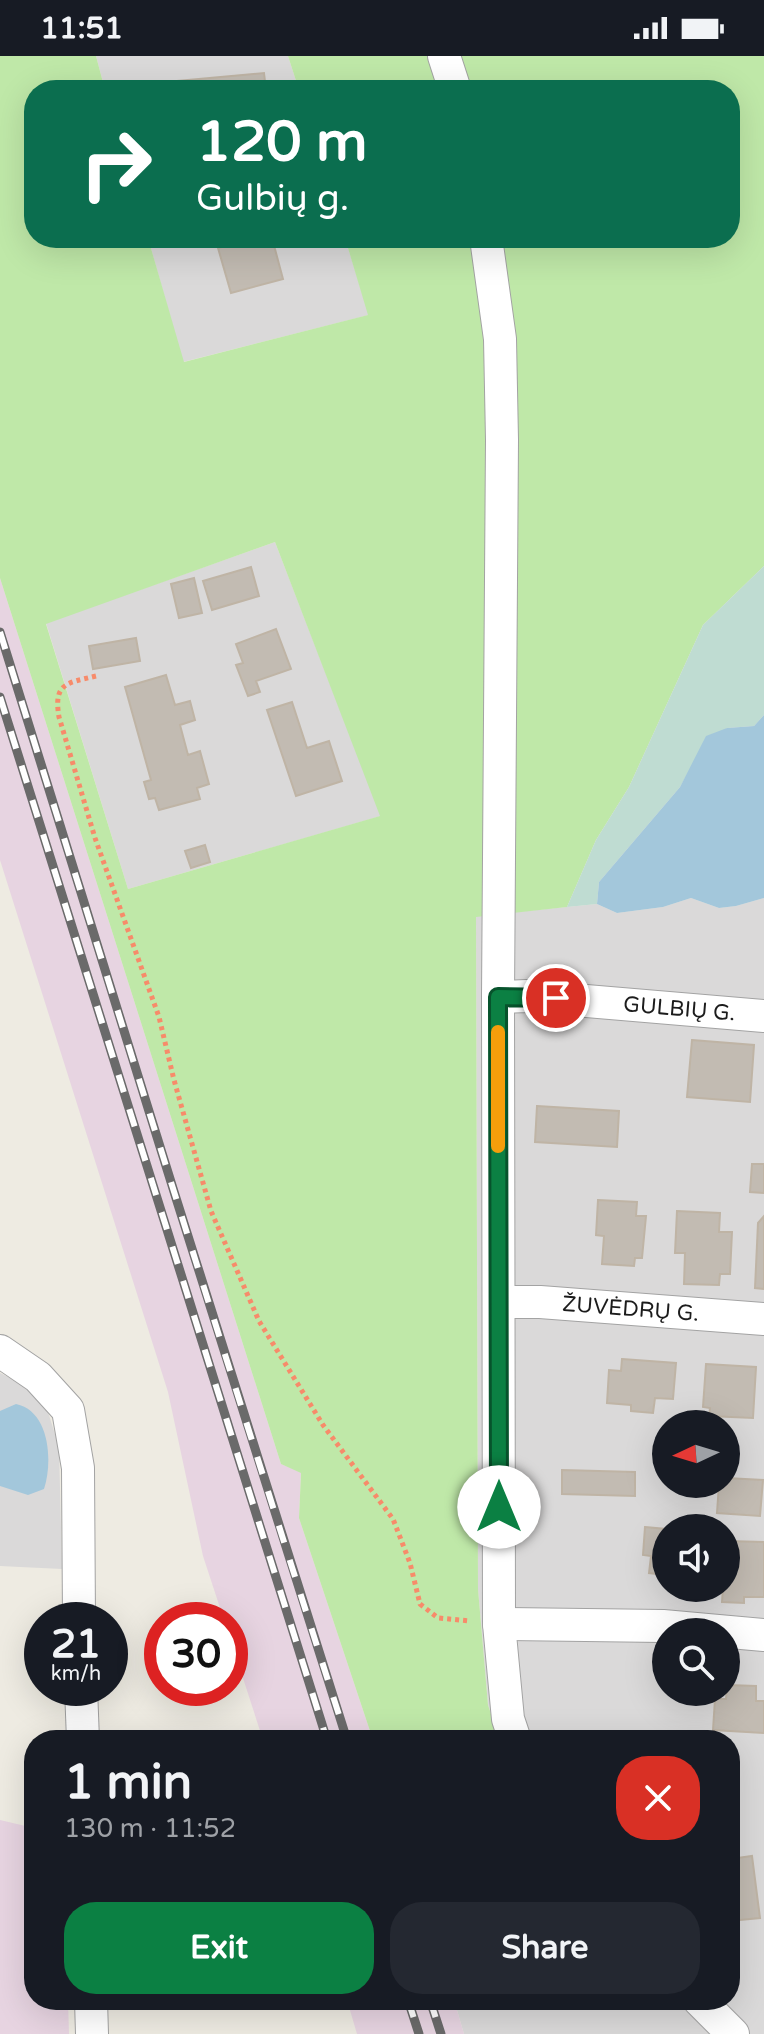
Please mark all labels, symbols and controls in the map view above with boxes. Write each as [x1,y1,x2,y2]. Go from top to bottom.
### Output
text: 11:51 [40,10,123,47]
text: 120 m [196,109,367,176]
icon: right [64,112,168,216]
text: Gulbių g. [196,177,349,220]
pin [522,964,590,1032]
icon: arrive [534,976,578,1020]
street label: GULBIŲ G. [622,991,737,1027]
street label: ŽUVĖDRŲ G. [561,1290,700,1327]
north arrow [652,1410,740,1498]
map controls [652,1410,740,1706]
position arrow [457,1465,541,1549]
button: sound [652,1514,740,1602]
speed limit sign: 30 [144,1602,248,1706]
button: search [652,1618,740,1706]
text: 21 [51,1620,101,1668]
text: km/h [51,1662,101,1686]
text: 1 min [64,1754,192,1812]
button: close [616,1756,700,1840]
text: 130 m · 11:52 [64,1813,236,1844]
button: Exit [64,1902,374,1994]
button: Share [390,1902,700,1994]

